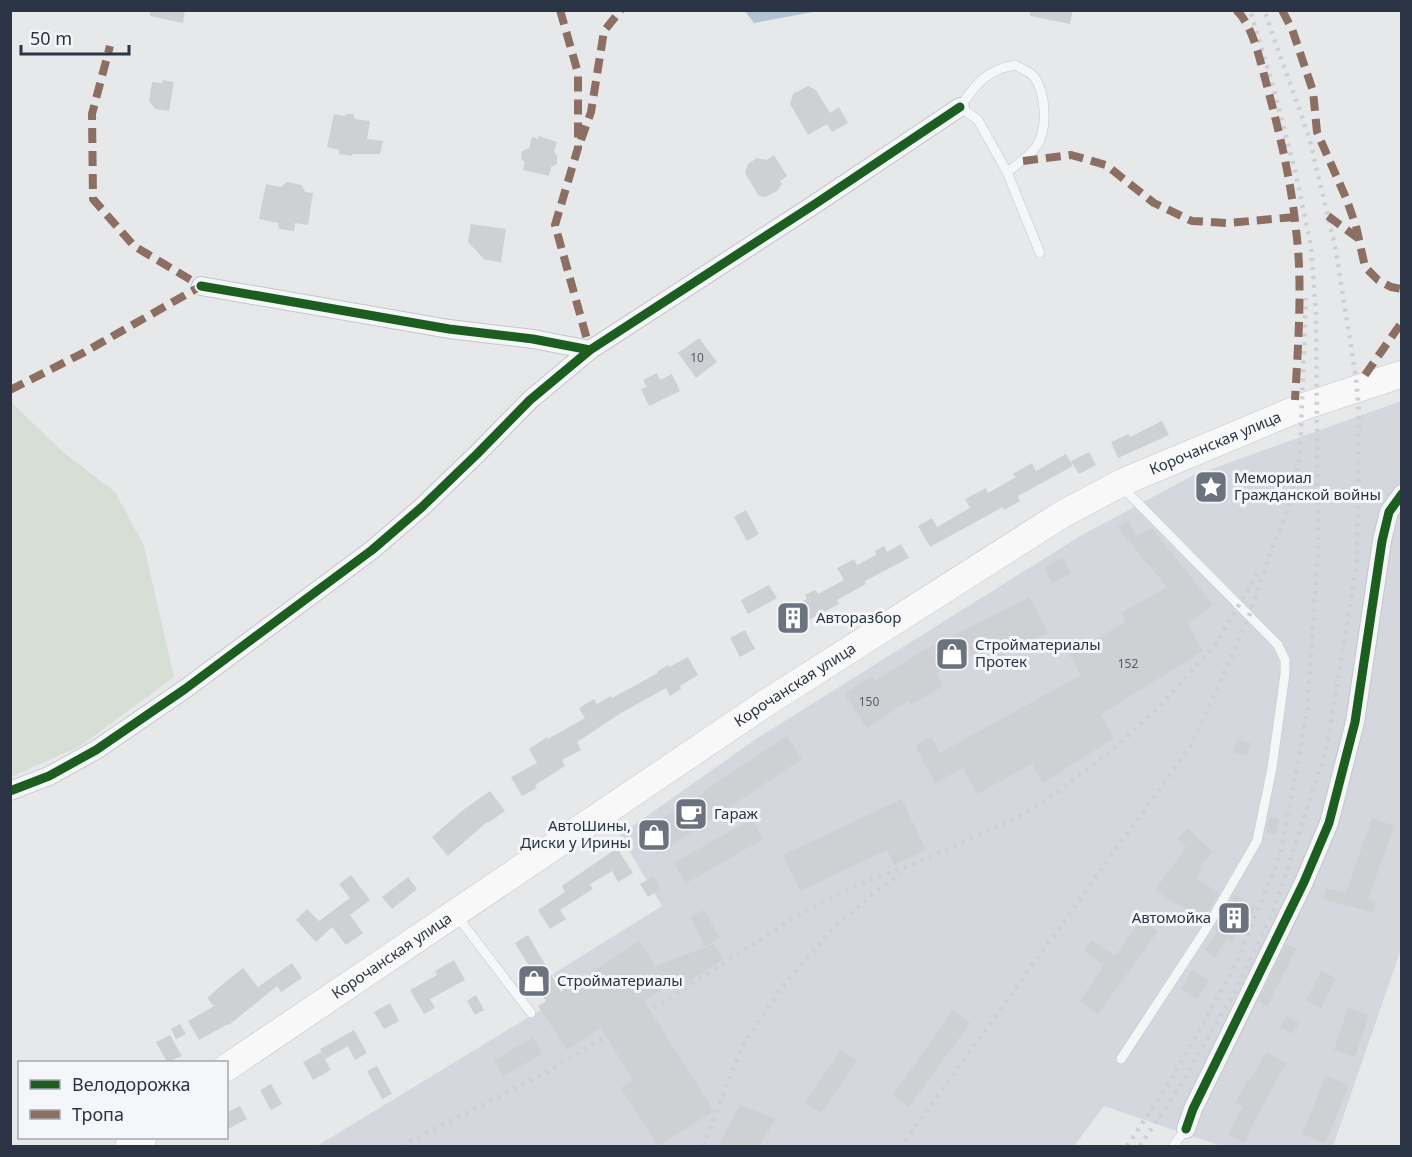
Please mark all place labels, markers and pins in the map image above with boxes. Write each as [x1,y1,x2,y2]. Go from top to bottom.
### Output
place label: Мемориал Гражданской войны [1234,467,1381,504]
place icon: Мемориал Гражданской войны [1193,469,1229,505]
building icon: Авторазбор [775,600,811,636]
place label: Авторазбор [816,607,901,627]
place label: Стройматериалы Протек [975,634,1101,671]
shop icon: Стройматериалы Протек [934,636,970,672]
cafe icon: Гараж [673,796,709,832]
place label: Гараж [714,803,759,823]
place label: АвтоШины, Диски у Ирины [520,815,631,852]
shop icon: АвтоШины, Диски у Ирины [636,817,672,853]
building icon: Автомойка [1216,900,1252,936]
place label: Автомойка [1132,907,1211,927]
shop icon: Стройматериалы [516,963,552,999]
place label: Стройматериалы [557,970,683,990]

